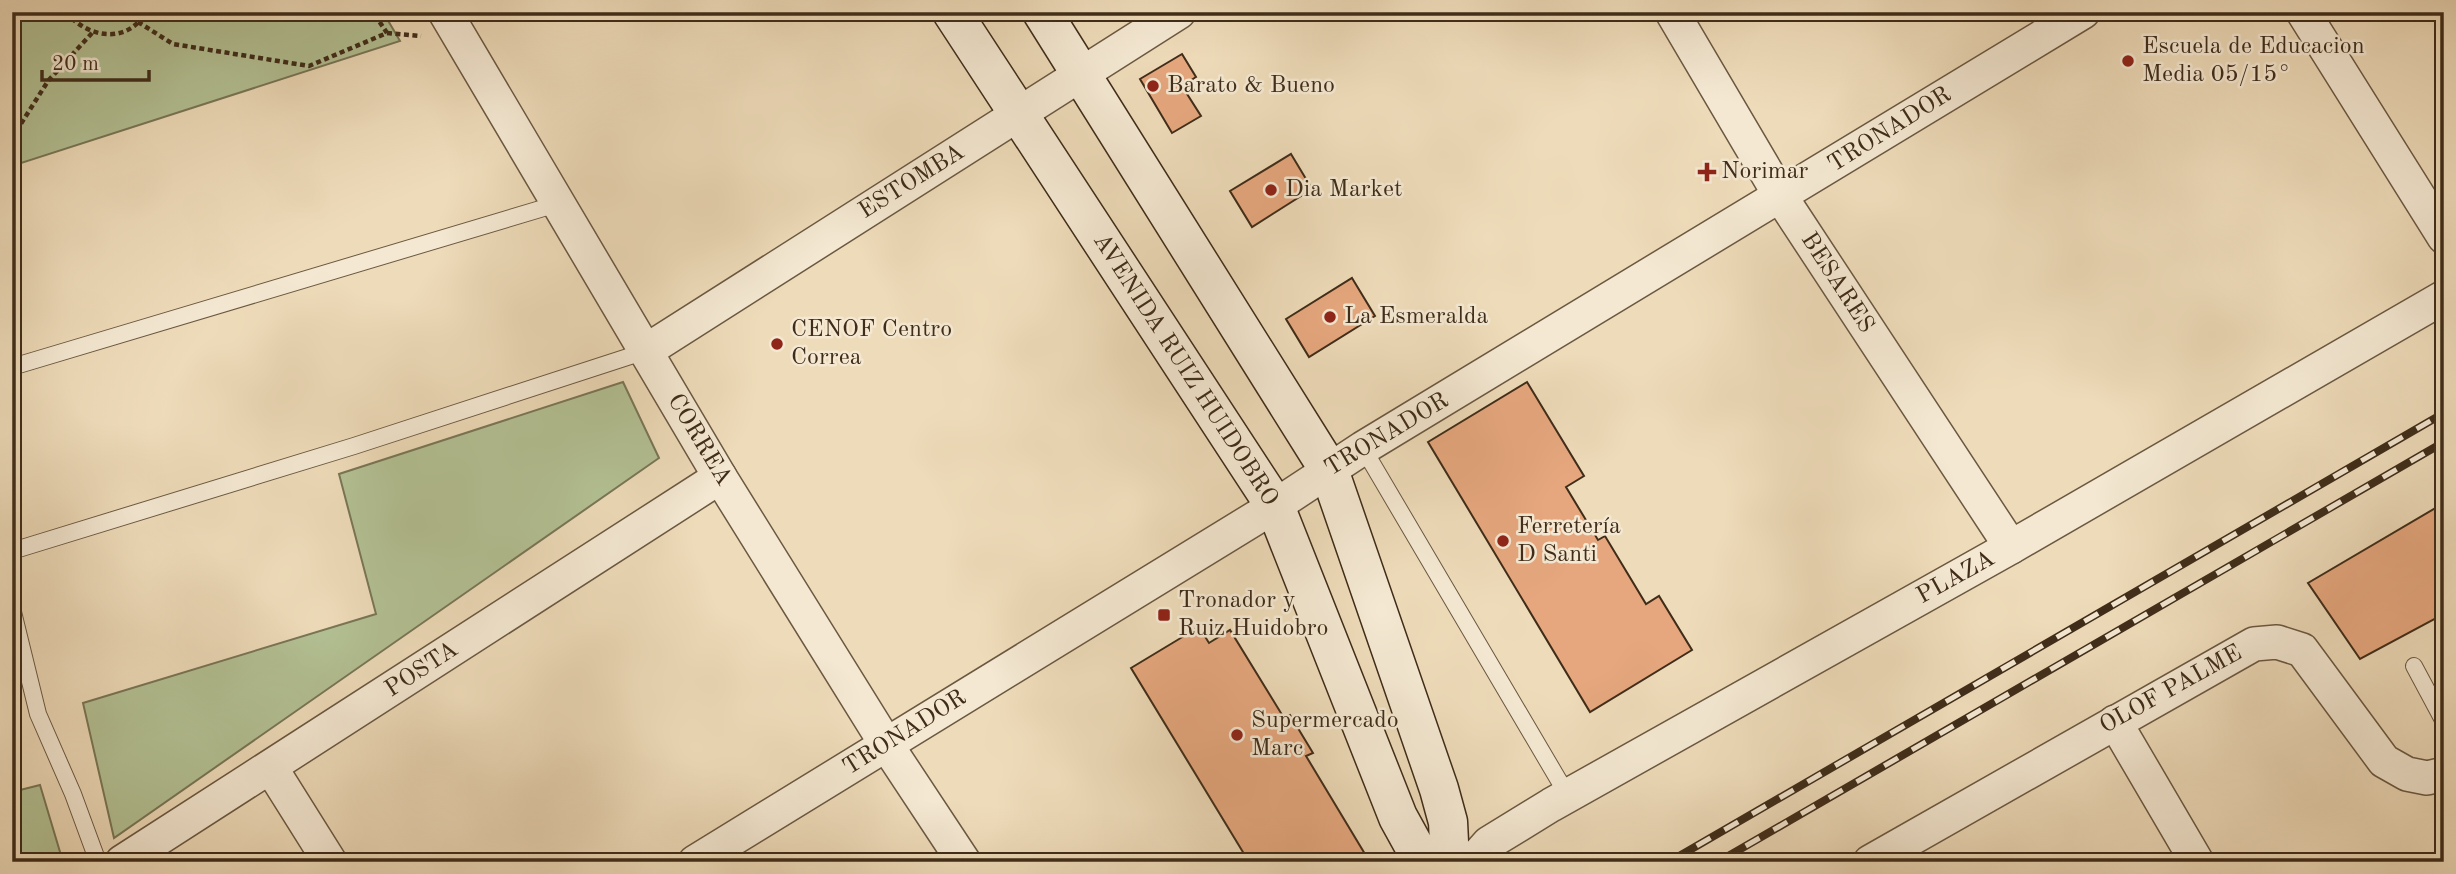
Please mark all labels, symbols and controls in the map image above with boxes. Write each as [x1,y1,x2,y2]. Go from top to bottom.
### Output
place label: Escuela de Educacion Media 05/15° [2142,35,2365,87]
scale bar [42,38,149,82]
marker: Escuela de Educacion Media 05/15° [2120,53,2136,69]
text: 20 m [52,54,99,75]
place label: Barato & Bueno [1167,74,1335,98]
marker: Barato & Bueno [1145,78,1161,94]
street label: TRONADOR [1824,83,1956,177]
street label: ESTOMBA [855,140,969,224]
place label: Norimar [1721,160,1809,184]
marker: Norimar [1699,164,1715,180]
place label: Dia Market [1285,178,1403,202]
marker: Dia Market [1263,182,1279,198]
street label: BESARES [1796,228,1878,338]
street label: AVENIDA RUIZ HUIDOBRO [1088,229,1282,511]
place label: La Esmeralda [1344,305,1488,329]
marker: La Esmeralda [1322,309,1338,325]
place label: CENOF Centro Correa [791,318,952,370]
marker: CENOF Centro Correa [769,336,785,352]
street label: TRONADOR [1321,389,1453,481]
street label: CORREA [662,390,736,490]
place label: Ferretería D Santi [1517,515,1621,567]
marker: Ferretería D Santi [1495,533,1511,549]
street label: PLAZA [1913,547,1999,609]
place label: Tronador y Ruiz Huidobro [1178,589,1328,641]
marker: Tronador y Ruiz Huidobro [1156,607,1172,623]
street label: POSTA [381,638,463,702]
street label: OLOF PALME [2096,641,2246,739]
street label: TRONADOR [839,686,971,780]
place label: Supermercado Marc [1251,709,1399,761]
marker: Supermercado Marc [1229,727,1245,743]

